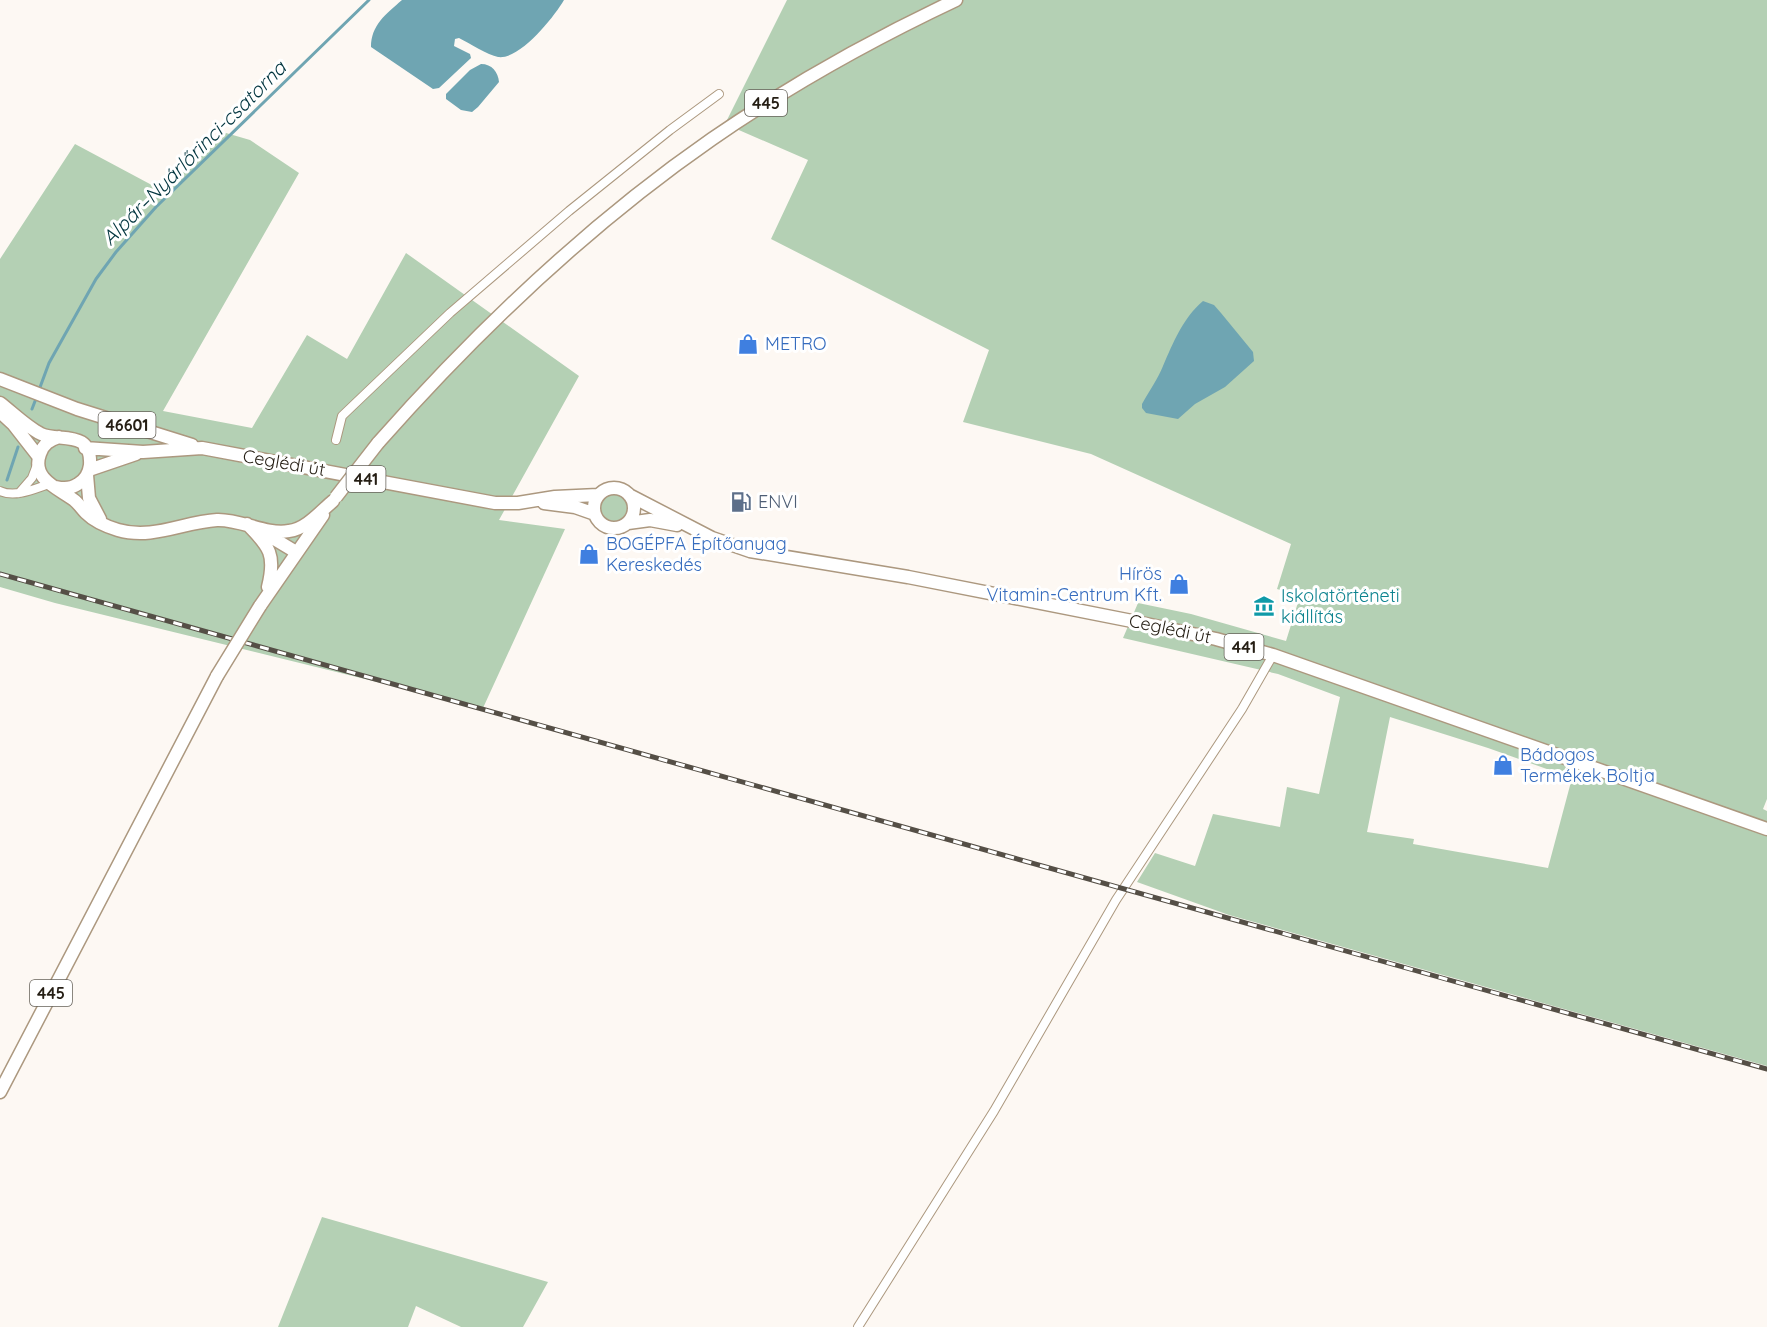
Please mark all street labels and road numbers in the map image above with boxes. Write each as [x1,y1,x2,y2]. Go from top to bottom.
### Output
road number: 445 [745,90,787,116]
road number: 46601 [98,412,156,438]
street label: Ceglédi út [241,444,327,481]
road number: 441 [346,466,386,492]
street label: Ceglédi út [1127,609,1213,648]
road number: 441 [1224,634,1264,660]
road number: 445 [30,980,72,1006]

